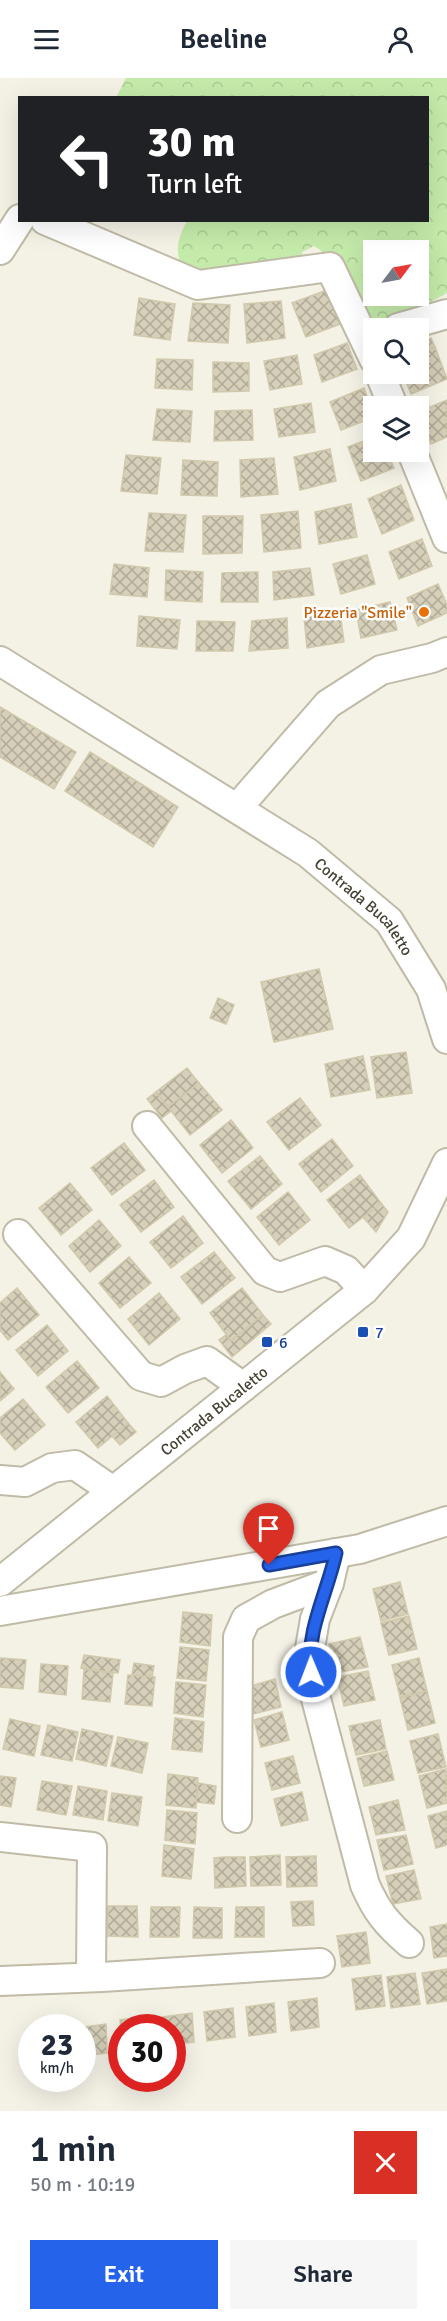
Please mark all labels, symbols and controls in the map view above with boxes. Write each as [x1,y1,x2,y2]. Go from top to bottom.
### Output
icon: menu [30,23,63,56]
text: Beeline [180,23,267,56]
icon: person [384,23,417,56]
text: 30 m [147,117,236,168]
icon: left [48,120,126,198]
text: Turn left [147,168,242,201]
north arrow [363,240,429,306]
map controls [363,240,429,462]
button: search [363,318,429,384]
button: layers [363,396,429,462]
place label: Pizzeria "Smile" [304,603,412,623]
marker: Pizzeria "Smile" [417,605,431,619]
street label: Contrada Bucaletto [310,854,417,959]
place label: 7 [375,1323,384,1343]
marker: 7 [356,1325,370,1339]
place label: 6 [279,1333,288,1353]
marker: 6 [260,1335,274,1349]
street label: Contrada Bucaletto [157,1362,272,1461]
pin [243,1503,294,1565]
icon: arrive [252,1512,285,1545]
position arrow [279,1640,343,1704]
speed limit sign: 30 [108,2014,186,2092]
text: 23 [41,2027,73,2064]
text: km/h [40,2059,74,2077]
text: 1 min [30,2127,116,2172]
button: close [354,2131,417,2194]
text: 50 m · 10:19 [30,2172,135,2197]
button: Exit [30,2240,218,2309]
button: Share [230,2240,417,2309]

